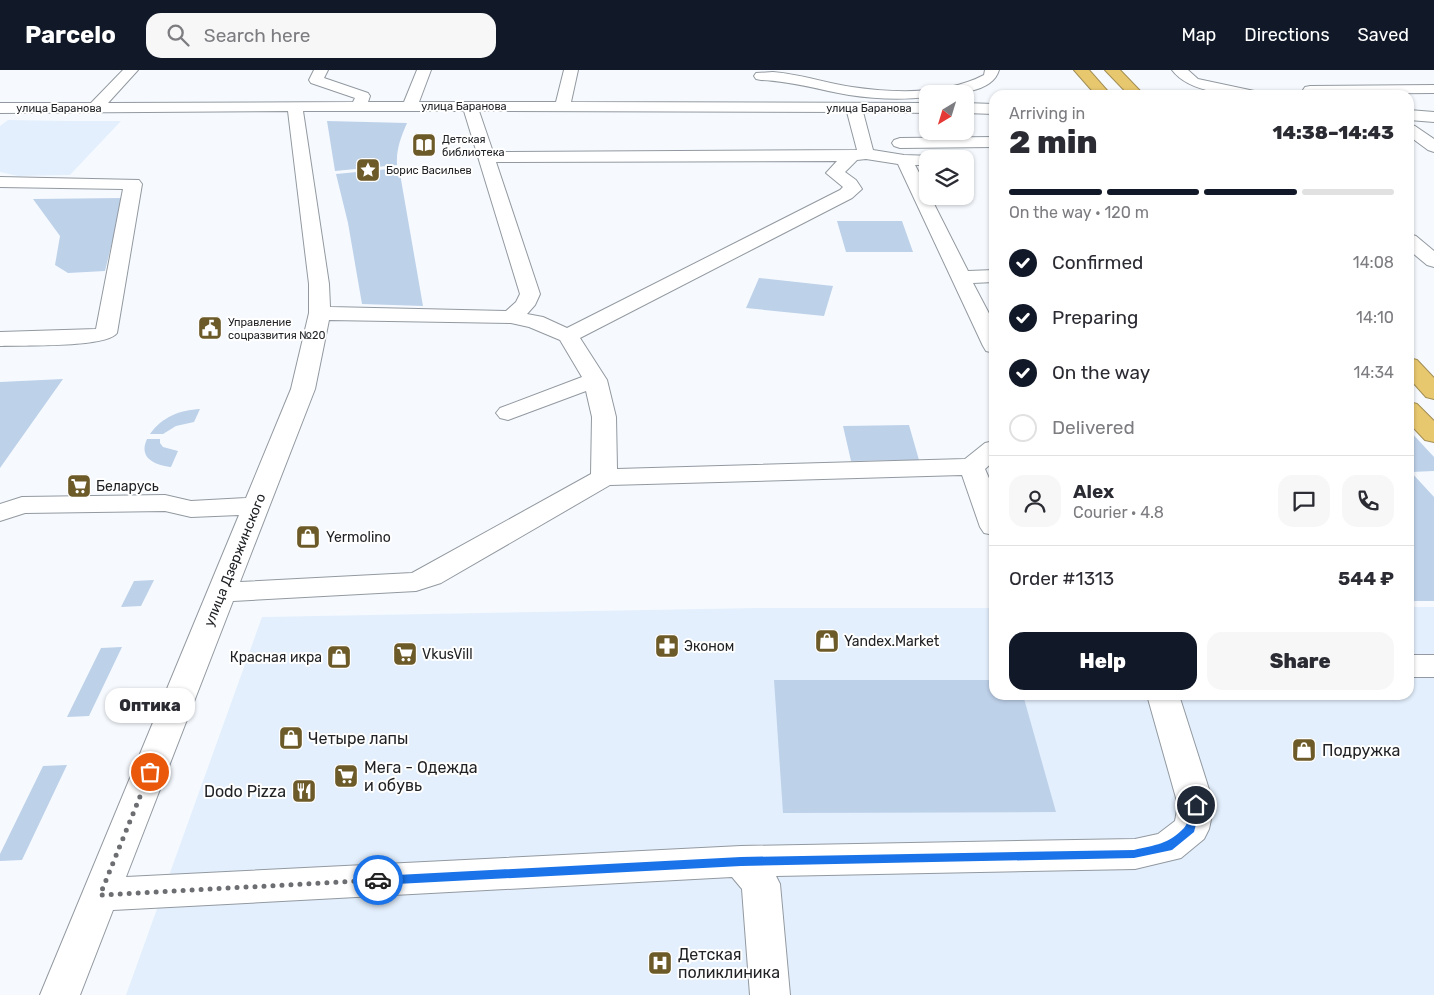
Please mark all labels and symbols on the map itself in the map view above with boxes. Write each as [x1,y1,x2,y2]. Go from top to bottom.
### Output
north arrow [919,85,974,140]
street label: улица Баранова [421,100,507,113]
street label: улица Баранова [16,102,102,115]
street label: улица Баранова [826,102,912,115]
library icon: Детская библиотека [411,132,437,158]
place label: Детская библиотека [442,133,505,159]
place icon: Борис Васильев [355,157,381,183]
place label: Борис Васильев [386,164,472,177]
public building icon: Управление соцразвития №20 [197,315,223,341]
place label: Управление соцразвития №20 [228,316,326,342]
supermarket icon: Беларусь [66,473,92,499]
place label: Беларусь [96,478,159,495]
street label: улица Дзержинского [201,491,269,629]
shop icon: Yermolino [295,524,321,550]
place label: Yermolino [326,529,391,546]
shop icon: Yandex.Market [814,628,840,654]
pharmacy icon: Эконом [654,633,680,659]
place label: Yandex.Market [844,633,940,650]
place label: Эконом [684,638,734,655]
supermarket icon: VkusVill [392,641,418,667]
shop icon: Красная икра [326,644,352,670]
place label: VkusVill [422,646,473,663]
place label: Красная икра [230,649,322,666]
callout: Оптика [105,687,195,722]
shop icon: Четыре лапы [278,725,304,751]
place label: Четыре лапы [308,729,408,748]
shop icon: Подружка [1291,737,1317,763]
place label: Подружка [1322,741,1400,760]
pin [129,751,171,793]
place label: Мега - Одежда и обувь [364,758,478,795]
supermarket icon: Мега - Одежда и обувь [333,763,359,789]
restaurant icon: Dodo Pizza [291,778,317,804]
place label: Dodo Pizza [204,782,286,801]
pin [1175,784,1217,826]
courier [353,855,403,905]
place label: Детская поликлиника [678,945,780,982]
hospital icon: Детская поликлиника [647,950,673,976]

